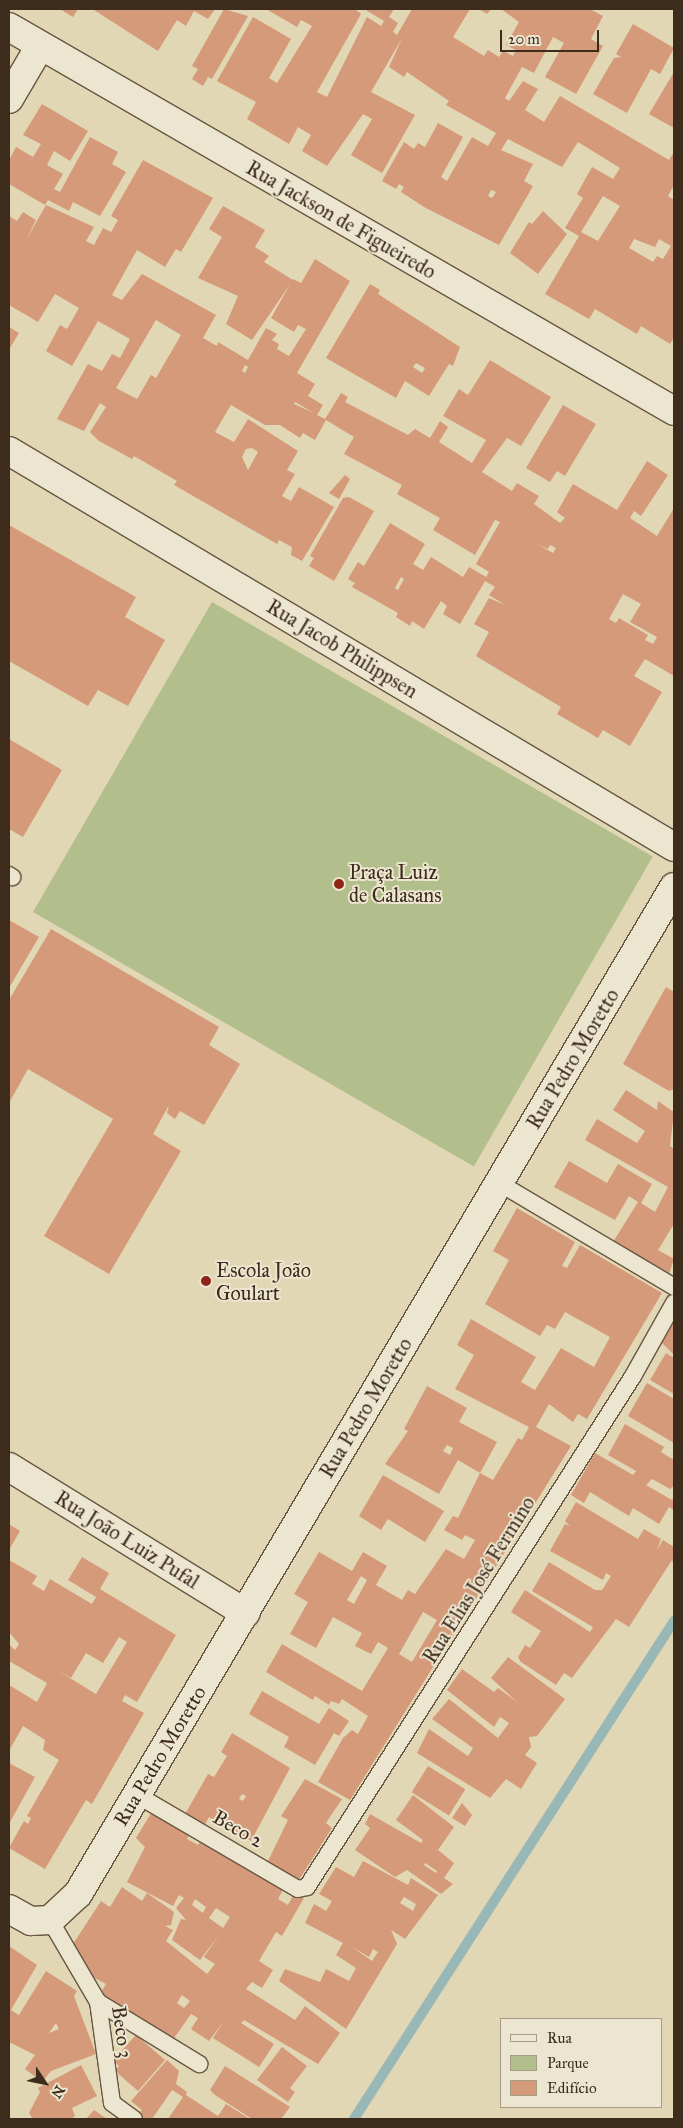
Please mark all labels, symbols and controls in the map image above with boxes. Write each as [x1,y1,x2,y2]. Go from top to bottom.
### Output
scale bar [503,20,602,52]
text: 20 m [508,30,540,48]
street label: Rua Jackson de Figueiredo [242,156,440,284]
street label: Rua Jacob Philippsen [262,595,422,703]
place label: Praça Luiz de Calasans [349,860,441,907]
marker: Praça Luiz de Calasans [333,878,345,890]
street label: Rua Pedro Moretto [522,985,624,1133]
place label: Escola João Goulart [216,1258,311,1305]
marker: Escola João Goulart [200,1275,212,1287]
street label: Rua Pedro Moretto [315,1334,417,1482]
street label: Rua João Luiz Pufal [51,1486,203,1594]
street label: Rua Elias José Fermino [418,1492,540,1668]
street label: Rua Pedro Moretto [109,1682,211,1830]
street label: Beco 2 [208,1805,268,1853]
street label: Beco 3 [106,2004,138,2060]
legend [500,2018,663,2108]
text: Rua [547,2029,572,2047]
text: Parque [547,2054,589,2072]
north arrow [20,2058,70,2108]
text: Edifício [547,2079,597,2097]
text: N [47,2082,68,2101]

